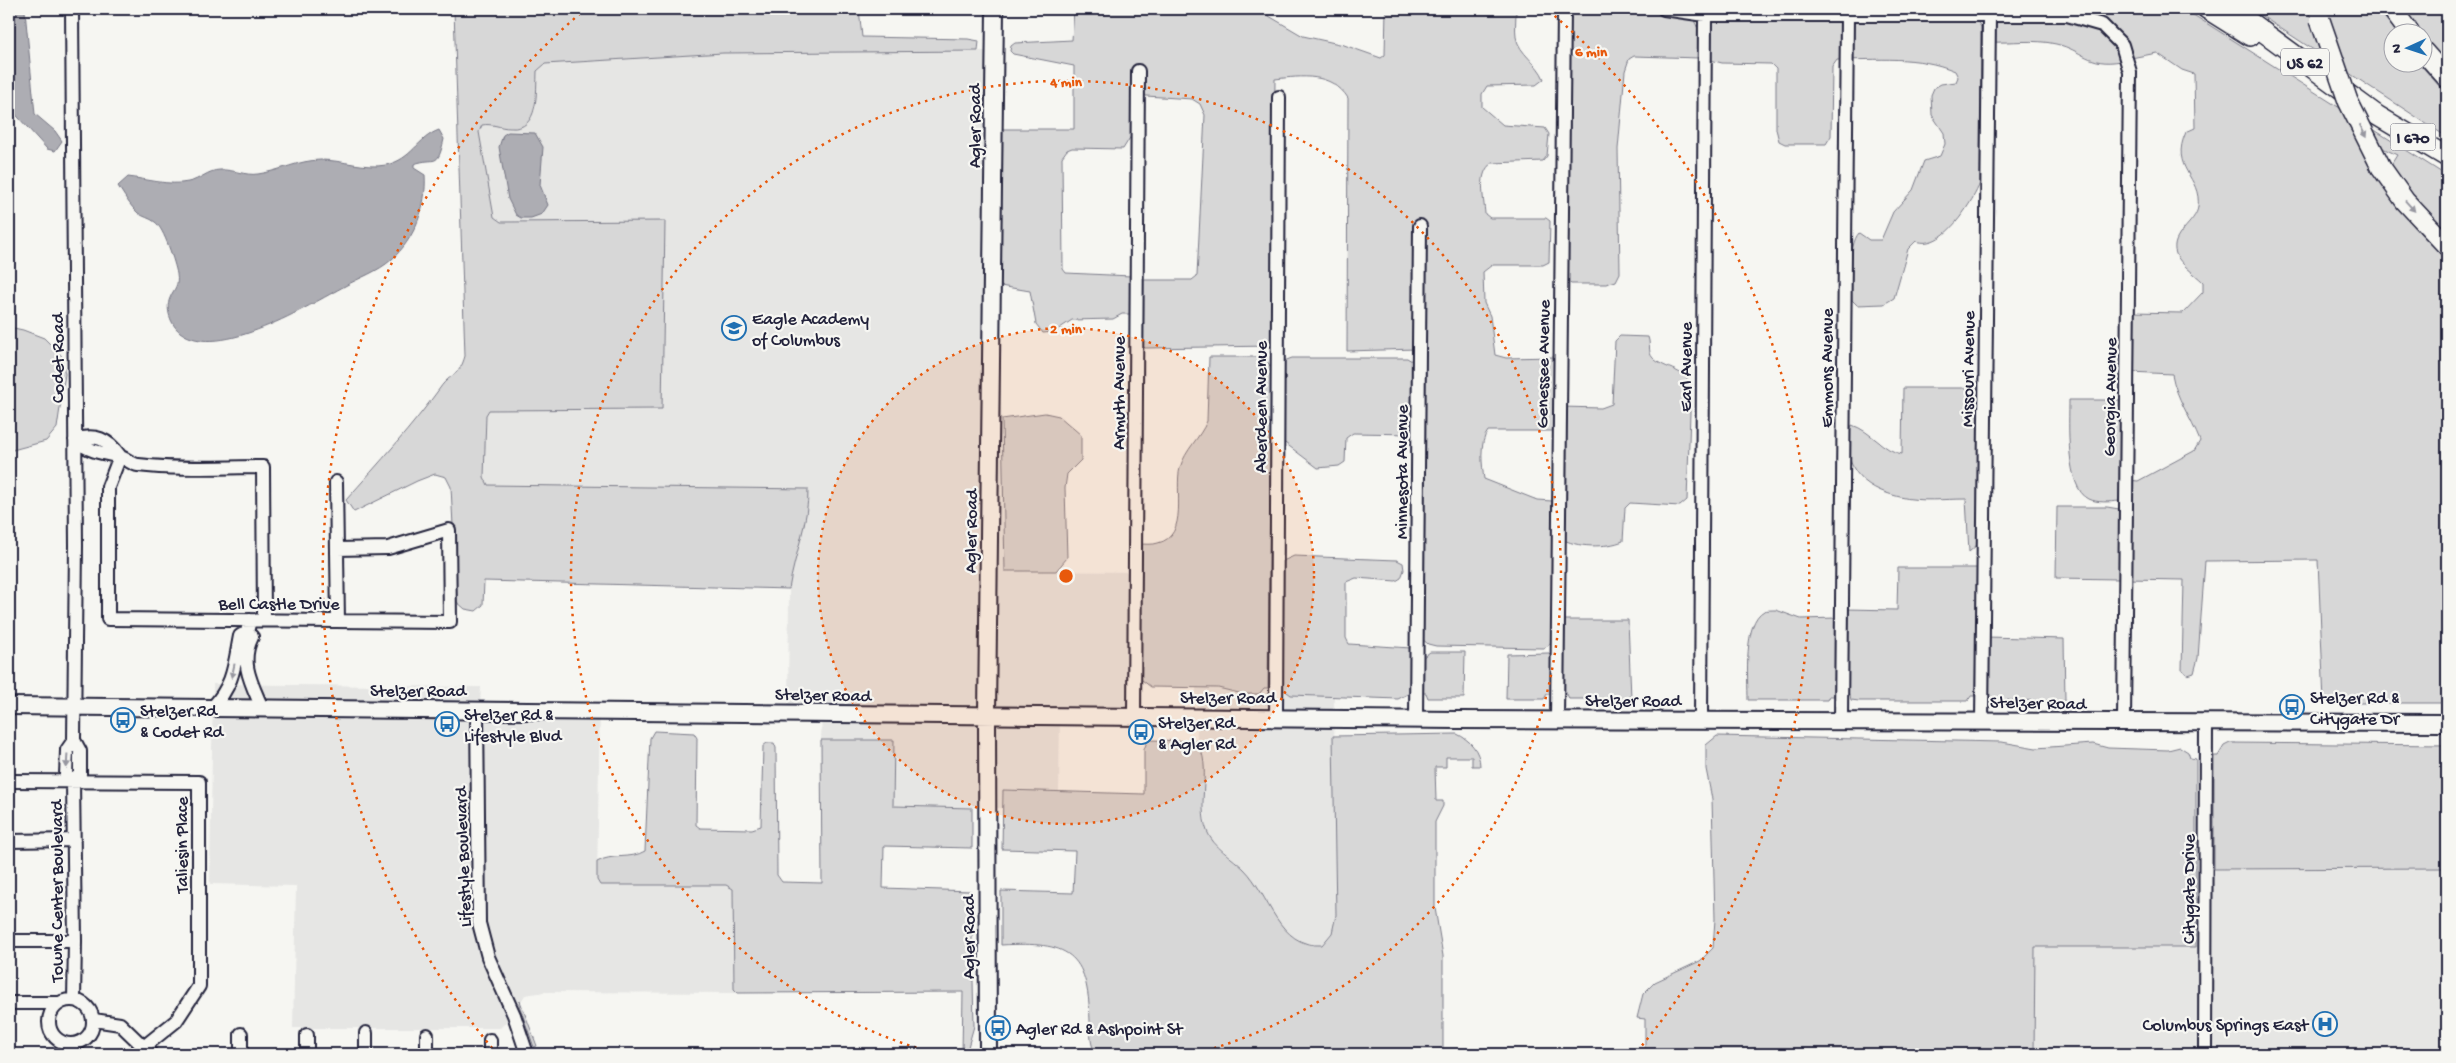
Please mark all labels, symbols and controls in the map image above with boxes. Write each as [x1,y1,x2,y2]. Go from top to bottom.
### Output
north arrow [2384,22,2434,72]
text: 6 min [1575,44,1608,62]
text: N [2389,44,2406,54]
road number: US 62 [2281,48,2329,76]
text: 4 min [1049,74,1083,92]
street label: Agler Road [966,83,987,168]
one-way arrow [2359,124,2367,138]
road number: I 670 [2390,124,2436,150]
one-way arrow [2404,200,2415,213]
street label: Genessee Avenue [1533,299,1556,429]
street label: Emmons Avenue [1818,307,1839,428]
place label: Eagle Academy of Columbus [752,310,869,352]
street label: Missouri Avenue [1958,310,1981,427]
street label: Codet Road [49,312,70,403]
school or university icon: Eagle Academy of Columbus [721,315,747,341]
text: 2 min [1050,321,1083,339]
street label: Earl Avenue [1677,321,1698,412]
street label: Armuth Avenue [1110,335,1131,450]
street label: Georgia Avenue [2100,337,2123,457]
street label: Aberdeen Avenue [1252,340,1273,473]
street label: Minnesota Avenue [1393,404,1414,539]
street label: Agler Road [961,487,984,573]
centre of rings [1057,567,1075,585]
street label: Bell Castle Drive [217,595,340,616]
one-way arrow [229,664,237,679]
street label: Stelzer Road [370,682,468,703]
street label: Stelzer Road [775,685,873,708]
street label: Stelzer Road [1180,689,1278,710]
place label: Stelzer Rd & Citygate Dr [2310,689,2401,731]
street label: Stelzer Road [1585,692,1683,713]
street label: Stelzer Road [1990,693,2088,716]
bus stop icon: Stelzer Rd & Citygate Dr [2279,694,2305,720]
place label: Stelzer Rd & Codet Rd [140,702,225,744]
place label: Stelzer Rd & Lifestyle Blvd [464,706,563,748]
bus stop icon: Stelzer Rd & Codet Rd [110,707,136,733]
bus stop icon: Stelzer Rd & Lifestyle Blvd [434,711,460,737]
place label: Stelzer Rd & Agler Rd [1158,714,1237,756]
bus stop icon: Stelzer Rd & Agler Rd [1128,719,1154,745]
one-way arrow [62,754,70,770]
street label: Lifestyle Boulevard [451,785,477,928]
street label: Taliesin Place [173,796,194,894]
street label: Towne Center Boulevard [48,798,69,983]
street label: Citygate Drive [2180,833,2201,944]
street label: Agler Road [960,894,981,979]
hospital icon: Columbus Springs East [2312,1011,2338,1037]
bus stop icon: Agler Rd & Ashpoint St [985,1015,1011,1041]
place label: Columbus Springs East [2143,1016,2310,1037]
place label: Agler Rd & Ashpoint St [1016,1020,1184,1041]

